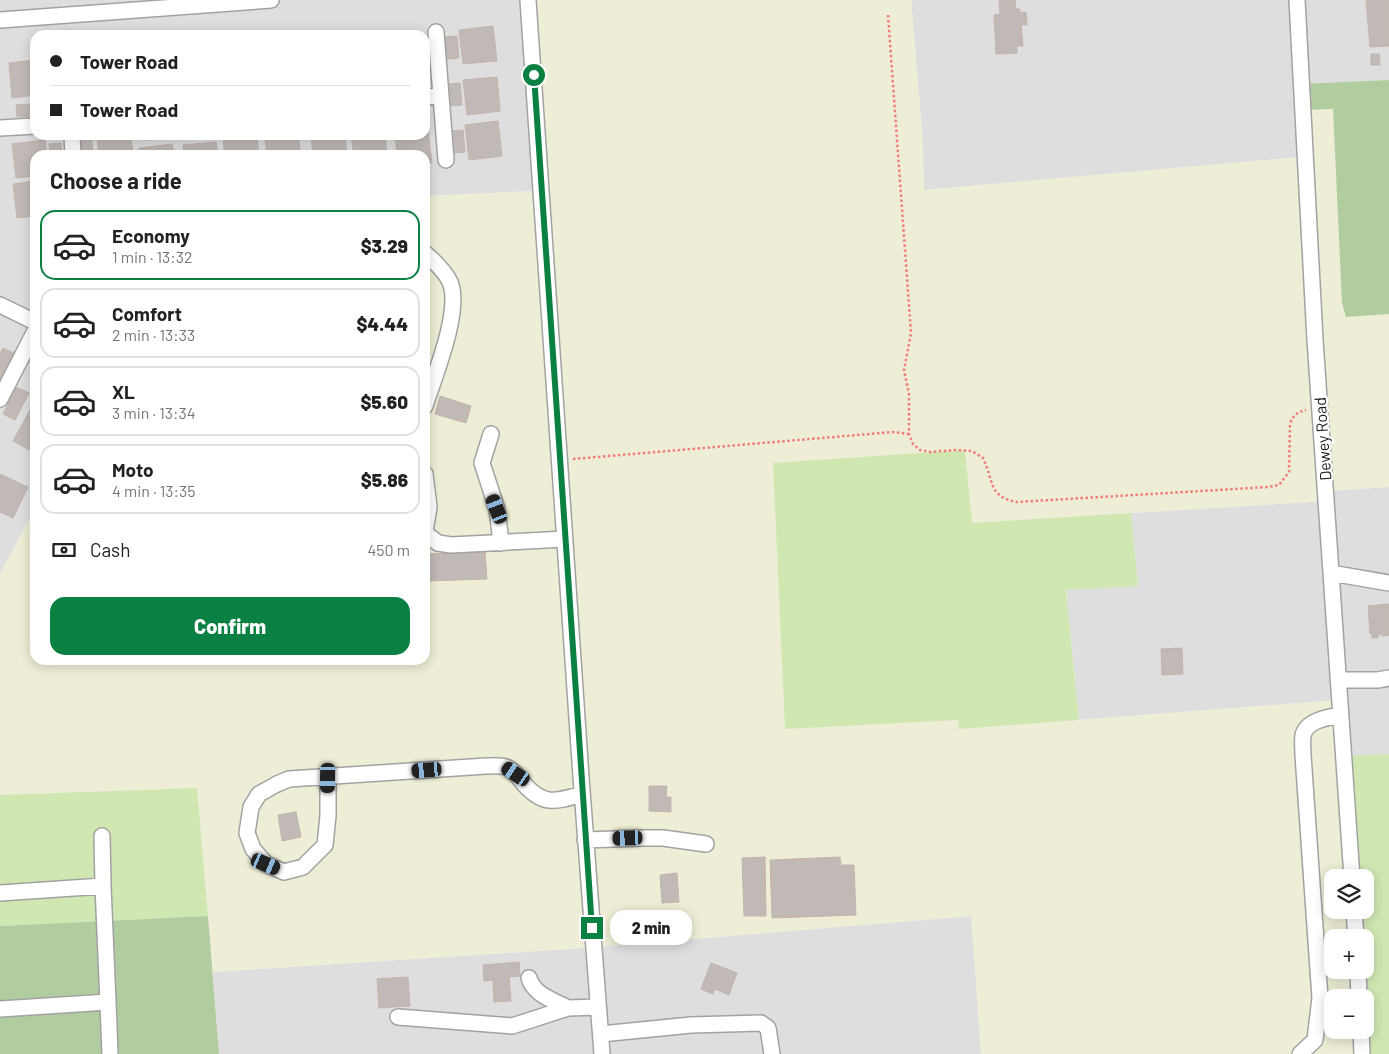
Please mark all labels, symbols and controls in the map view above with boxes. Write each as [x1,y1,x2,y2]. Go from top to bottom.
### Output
text: Tower Road [80,50,178,73]
route start [523,64,545,86]
text: Tower Road [80,98,178,121]
text: Choose a ride [50,167,182,193]
icon: car [52,223,97,268]
text: Economy [112,224,190,247]
text: $3.29 [361,234,408,257]
text: 1 min · 13:32 [112,247,193,266]
icon: car [52,301,97,346]
text: Comfort [112,302,182,325]
text: $4.44 [356,312,408,335]
text: 2 min · 13:33 [112,325,195,344]
icon: car [52,379,97,424]
text: XL [112,380,135,403]
text: $5.60 [360,390,408,413]
street label: Dewey Road [1310,397,1334,481]
text: 3 min · 13:34 [112,403,195,422]
icon: car [52,457,97,502]
text: Moto [112,458,154,481]
text: $5.86 [361,468,408,491]
text: 4 min · 13:35 [112,481,195,500]
car [484,492,509,526]
icon: cash [50,536,78,564]
text: Cash [90,538,131,561]
text: 450 m [367,540,410,559]
button: Confirm [50,597,410,655]
car [499,759,532,789]
car [411,761,442,779]
car [320,763,335,793]
car [612,830,643,846]
car [249,851,282,877]
map controls [1324,869,1374,1039]
button: layers [1324,869,1374,919]
callout: 2 min [610,910,692,946]
route end [581,917,603,939]
text: 2 min [632,918,670,937]
button: + [1324,929,1374,979]
button: − [1324,989,1374,1039]

